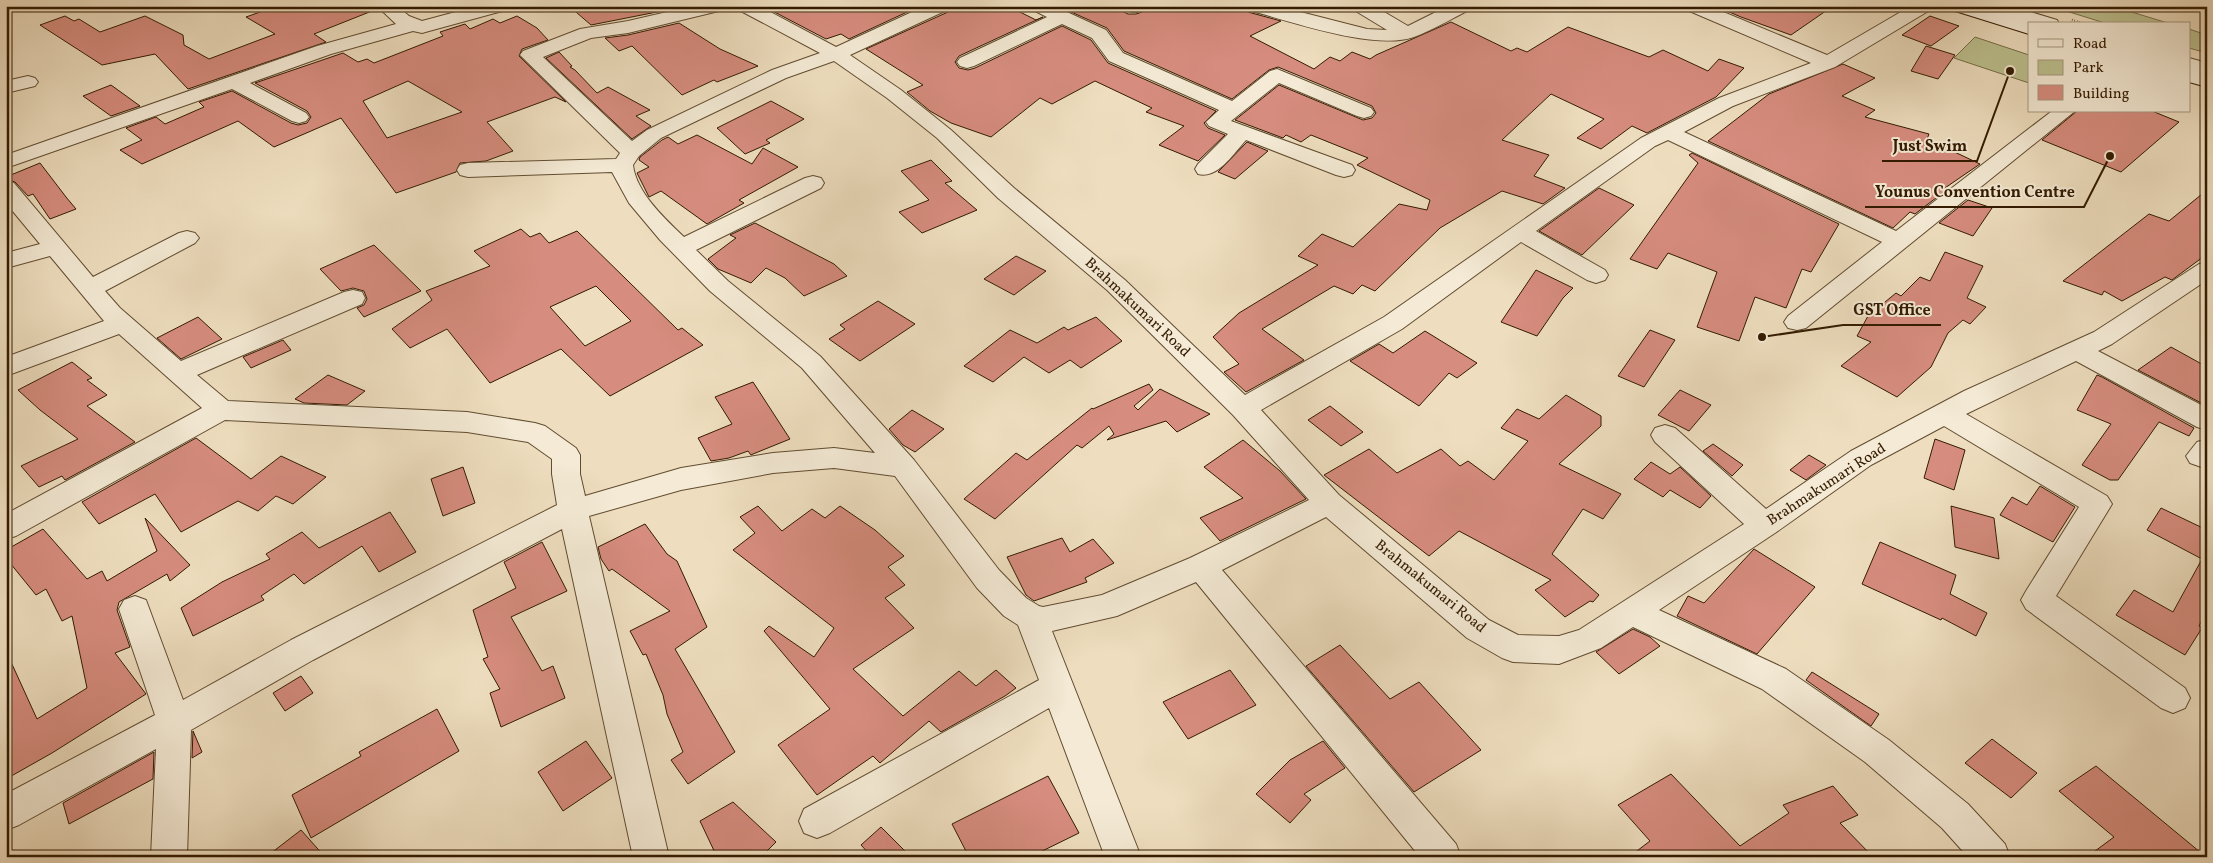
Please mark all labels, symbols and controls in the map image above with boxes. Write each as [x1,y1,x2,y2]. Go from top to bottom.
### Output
legend [2028,22,2190,112]
text: Road [2073,34,2107,55]
text: Park [2073,58,2104,79]
text: Building [2073,84,2130,105]
callout: Just Swim [1882,130,1977,161]
text: Just Swim [1892,136,1967,158]
callout: Younus Convention Centre [1865,176,2084,207]
text: Younus Convention Centre [1875,182,2075,204]
street label: Brahmakumari Road [1079,253,1195,363]
callout: GST Office [1843,294,1941,325]
text: GST Office [1853,300,1931,322]
street label: Brahmakumari Road [1763,439,1891,531]
street label: Brahmakumari Road [1370,535,1490,639]

